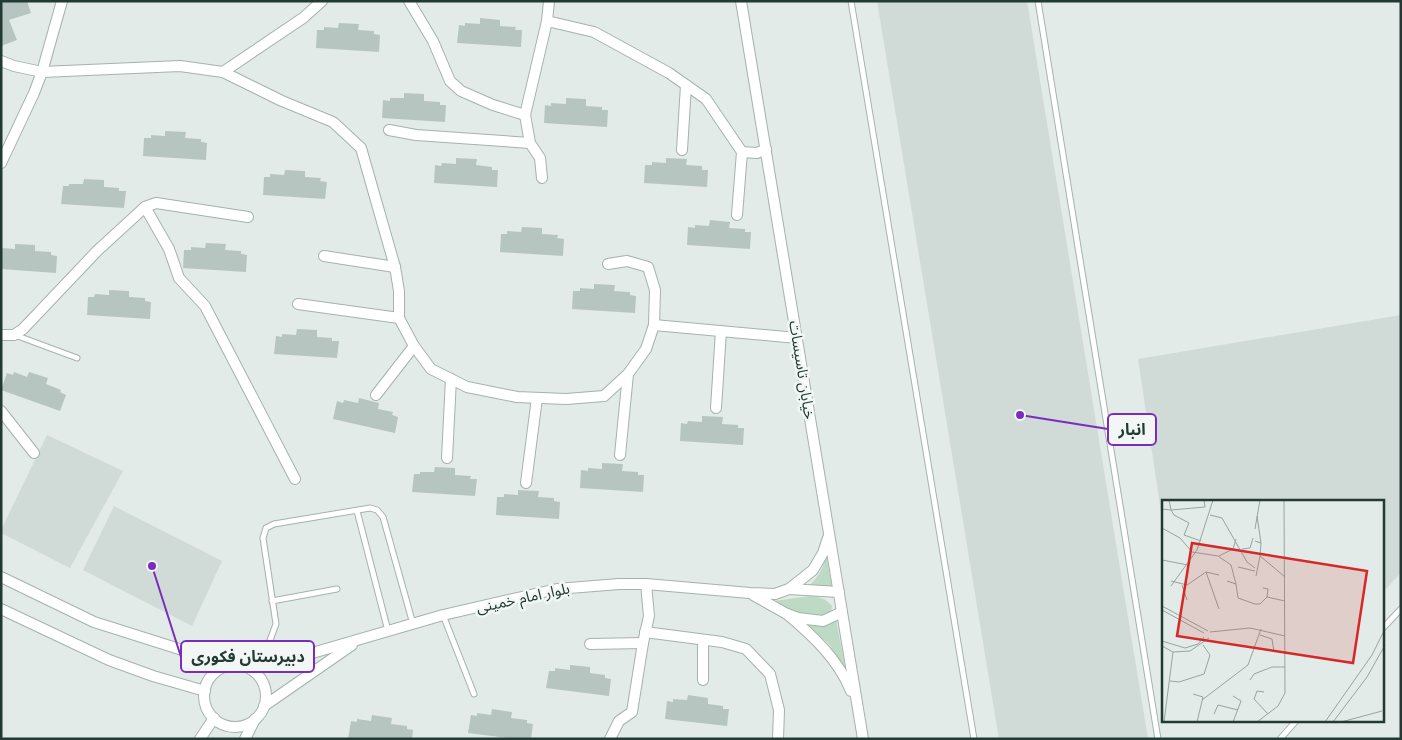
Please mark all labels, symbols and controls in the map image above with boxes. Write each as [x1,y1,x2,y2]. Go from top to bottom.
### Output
street label: خیابان تاسیسات [785,319,819,421]
callout: انبار [1108,414,1156,445]
text: انبار [1117,420,1146,439]
inset map [1162,500,1384,722]
street label: بلوار امام خمینی [475,579,572,619]
callout: دبیرستان فکوری [181,641,314,672]
text: دبیرستان فکوری [191,647,305,666]

